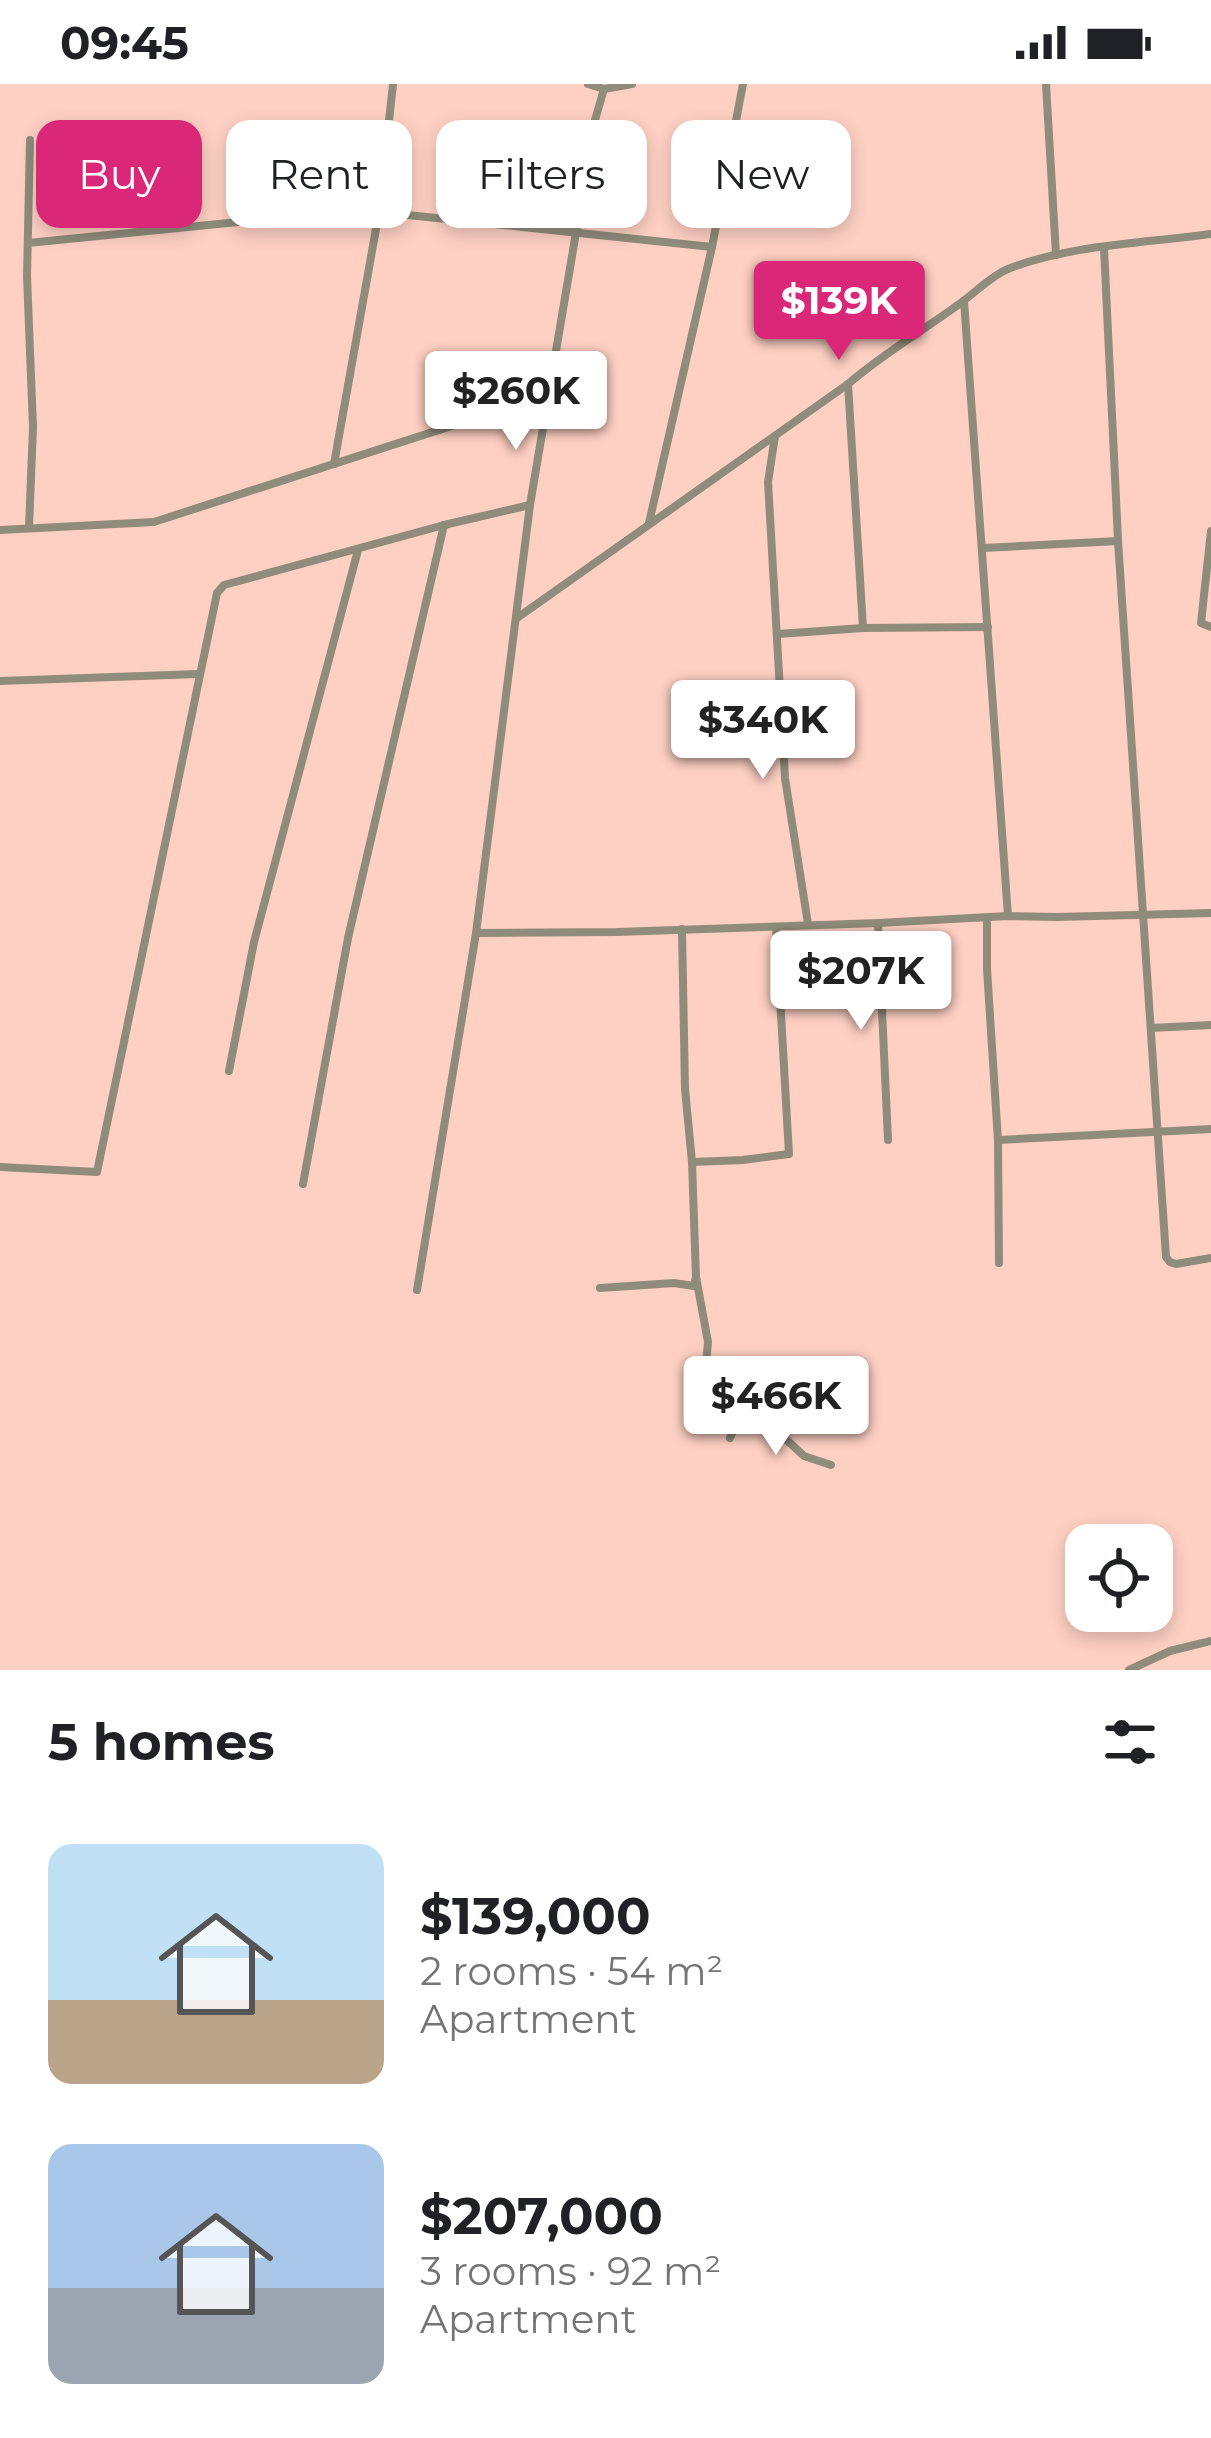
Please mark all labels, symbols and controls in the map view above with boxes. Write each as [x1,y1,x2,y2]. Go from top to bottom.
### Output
text: 09:45 [60,15,189,70]
chip: Buy [36,120,202,228]
chip: Rent [226,120,412,228]
chip: Filters [436,120,647,228]
chip: New [671,120,851,228]
pin: $139K [755,261,923,363]
text: $139K [781,276,897,324]
pin: $260K [432,351,600,453]
text: $260K [452,366,580,414]
pin: $340K [679,680,847,782]
text: $340K [698,695,828,743]
pin: $207K [777,931,945,1033]
text: $207K [797,946,925,994]
pin: $466K [692,1356,860,1458]
text: $466K [711,1371,841,1419]
map controls [1065,1524,1173,1632]
button: locate [1065,1524,1173,1632]
icon: filters [1097,1709,1163,1775]
text: 5 homes [48,1711,275,1773]
text: $139,000 [420,1885,651,1947]
icon: home [144,1892,288,2036]
text: 2 rooms · 54 m² [420,1947,723,1995]
text: Apartment [420,1995,636,2043]
text: $207,000 [420,2185,663,2247]
icon: home [144,2192,288,2336]
text: 3 rooms · 92 m² [420,2247,721,2295]
text: Apartment [420,2295,636,2343]

